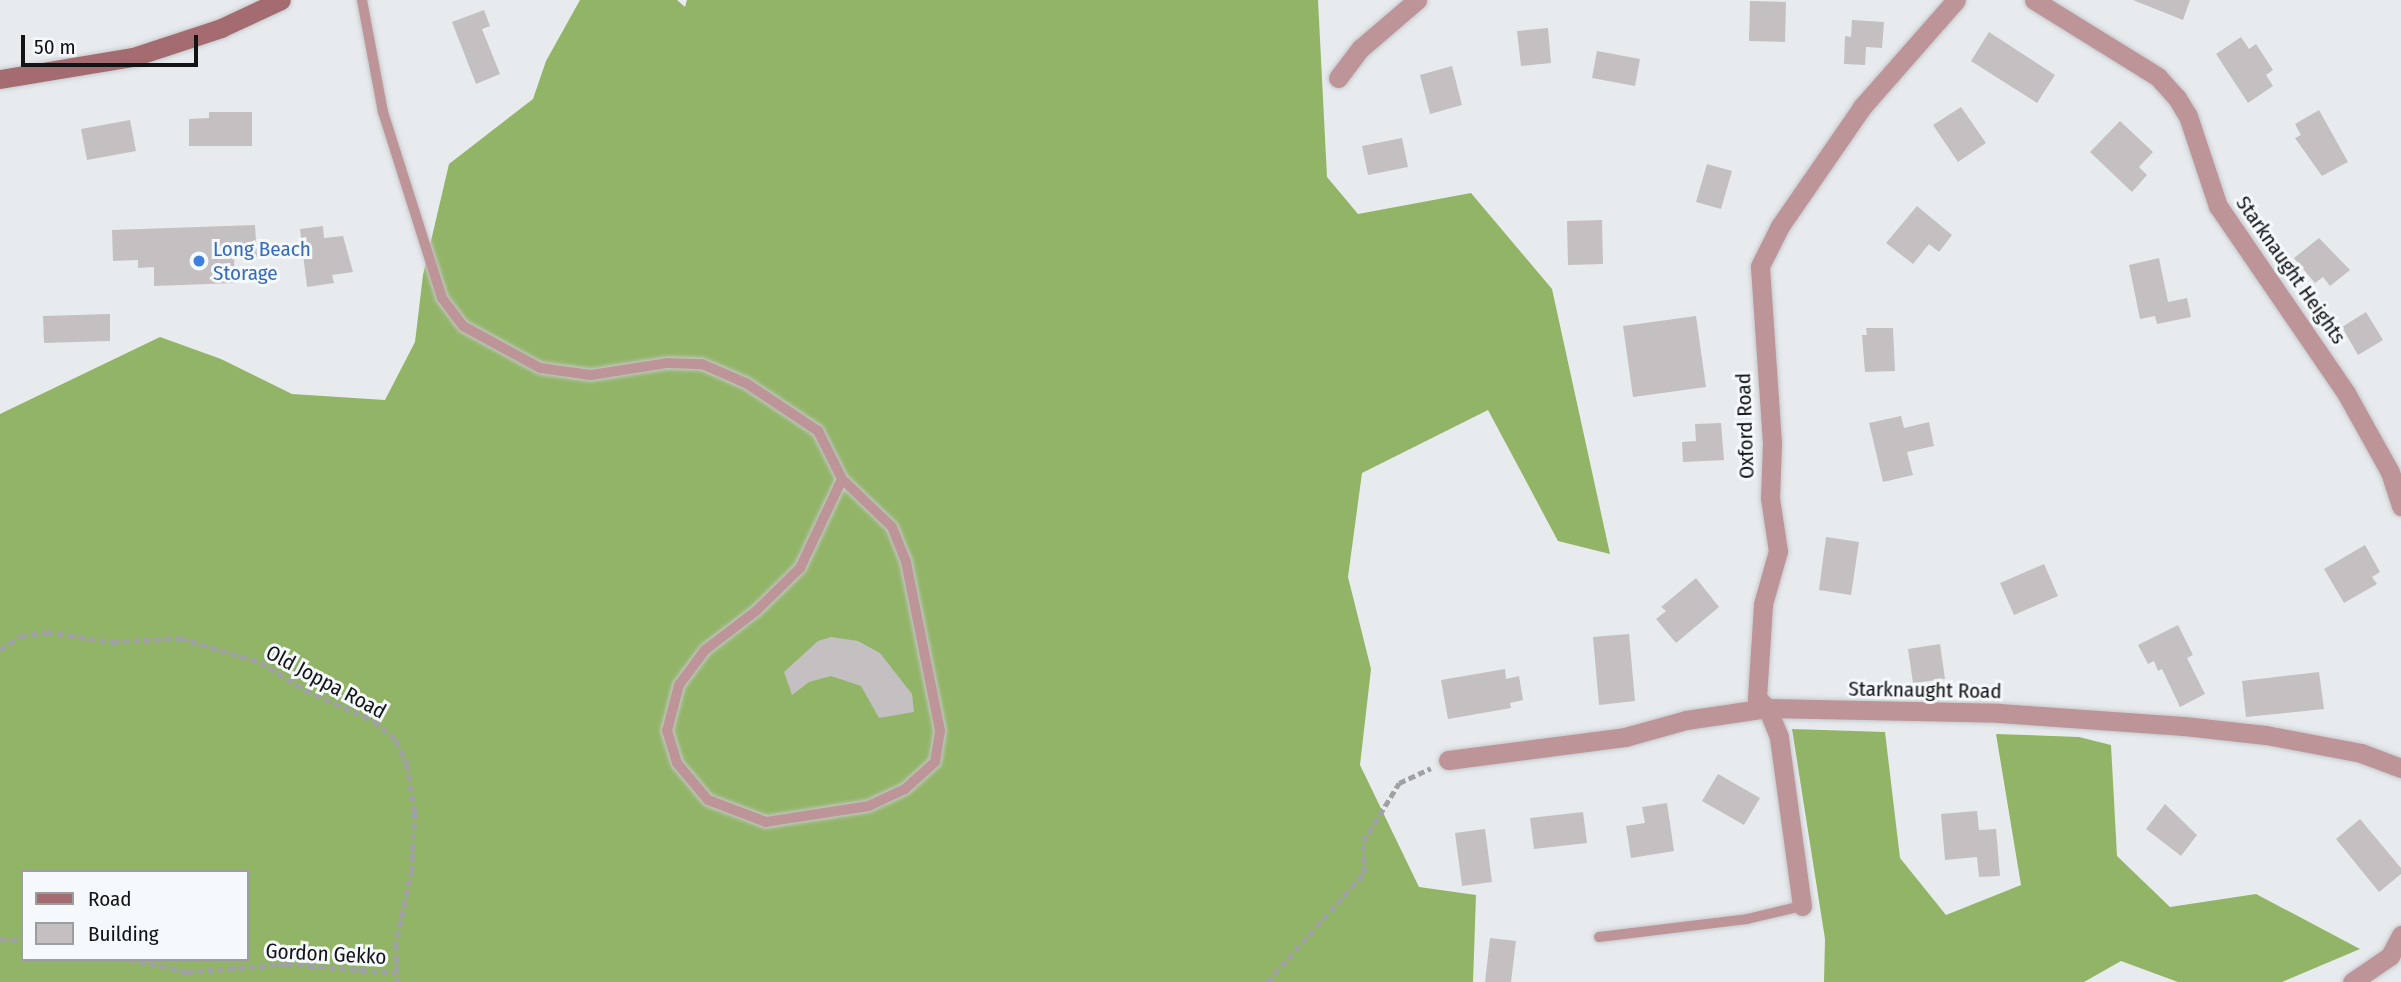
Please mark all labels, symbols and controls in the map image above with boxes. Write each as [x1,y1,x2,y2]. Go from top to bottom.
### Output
scale bar [24,21,201,65]
text: 50 m [34,34,76,60]
street label: Starknaught Heights [2231,191,2351,349]
place label: Long Beach Storage [213,236,311,286]
marker: Long Beach Storage [191,253,207,269]
street label: Oxford Road [1731,373,1759,479]
street label: Old Joppa Road [262,640,390,724]
street label: Starknaught Road [1848,676,2002,704]
legend [21,870,248,961]
text: Road [88,886,132,912]
text: Building [88,921,159,947]
street label: Gordon Gekko [265,938,387,970]

